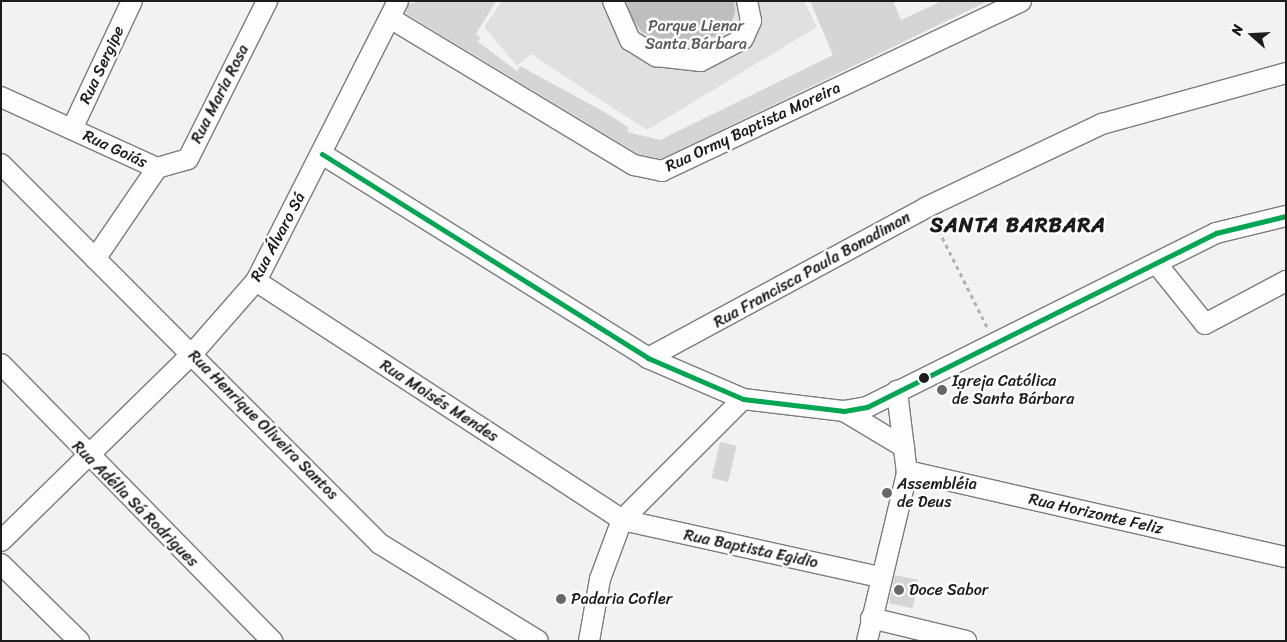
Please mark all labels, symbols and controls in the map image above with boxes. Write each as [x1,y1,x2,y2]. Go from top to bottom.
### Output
north arrow [1227,10,1277,60]
park label: Parque Lienar Santa Bárbara [645,16,747,54]
text: N [1224,21,1251,39]
street label: Rua Sergipe [76,23,128,107]
street label: Rua Maria Rosa [187,42,253,146]
street label: Rua Ormy Baptista Moreira [663,78,843,176]
street label: Rua Goiás [80,126,150,172]
street label: Rua Álvaro Sá [247,189,309,285]
street label: Rua Francisca Paula Bonadiman [710,208,914,332]
district label: SANTA BARBARA [929,212,1107,238]
street label: Rua Henrique Oliveira Santos [184,346,342,504]
street label: Rua Moisés Mendes [377,356,501,446]
place label: Igreja Católica de Santa Bárbara [952,371,1075,409]
unlabelled marker [919,373,929,383]
marker: Igreja Católica de Santa Bárbara [936,384,948,396]
street label: Rua Adélia Sá Rodrigues [68,437,202,571]
place label: Assembléia de Deus [897,474,977,512]
marker: Assembléia de Deus [881,487,893,499]
street label: Rua Horizonte Feliz [1027,489,1165,539]
street label: Rua Baptista Egidio [682,525,820,573]
place label: Doce Sabor [909,580,989,600]
marker: Doce Sabor [893,584,905,596]
place label: Padaria Cofler [571,589,673,609]
marker: Padaria Cofler [555,593,567,605]

